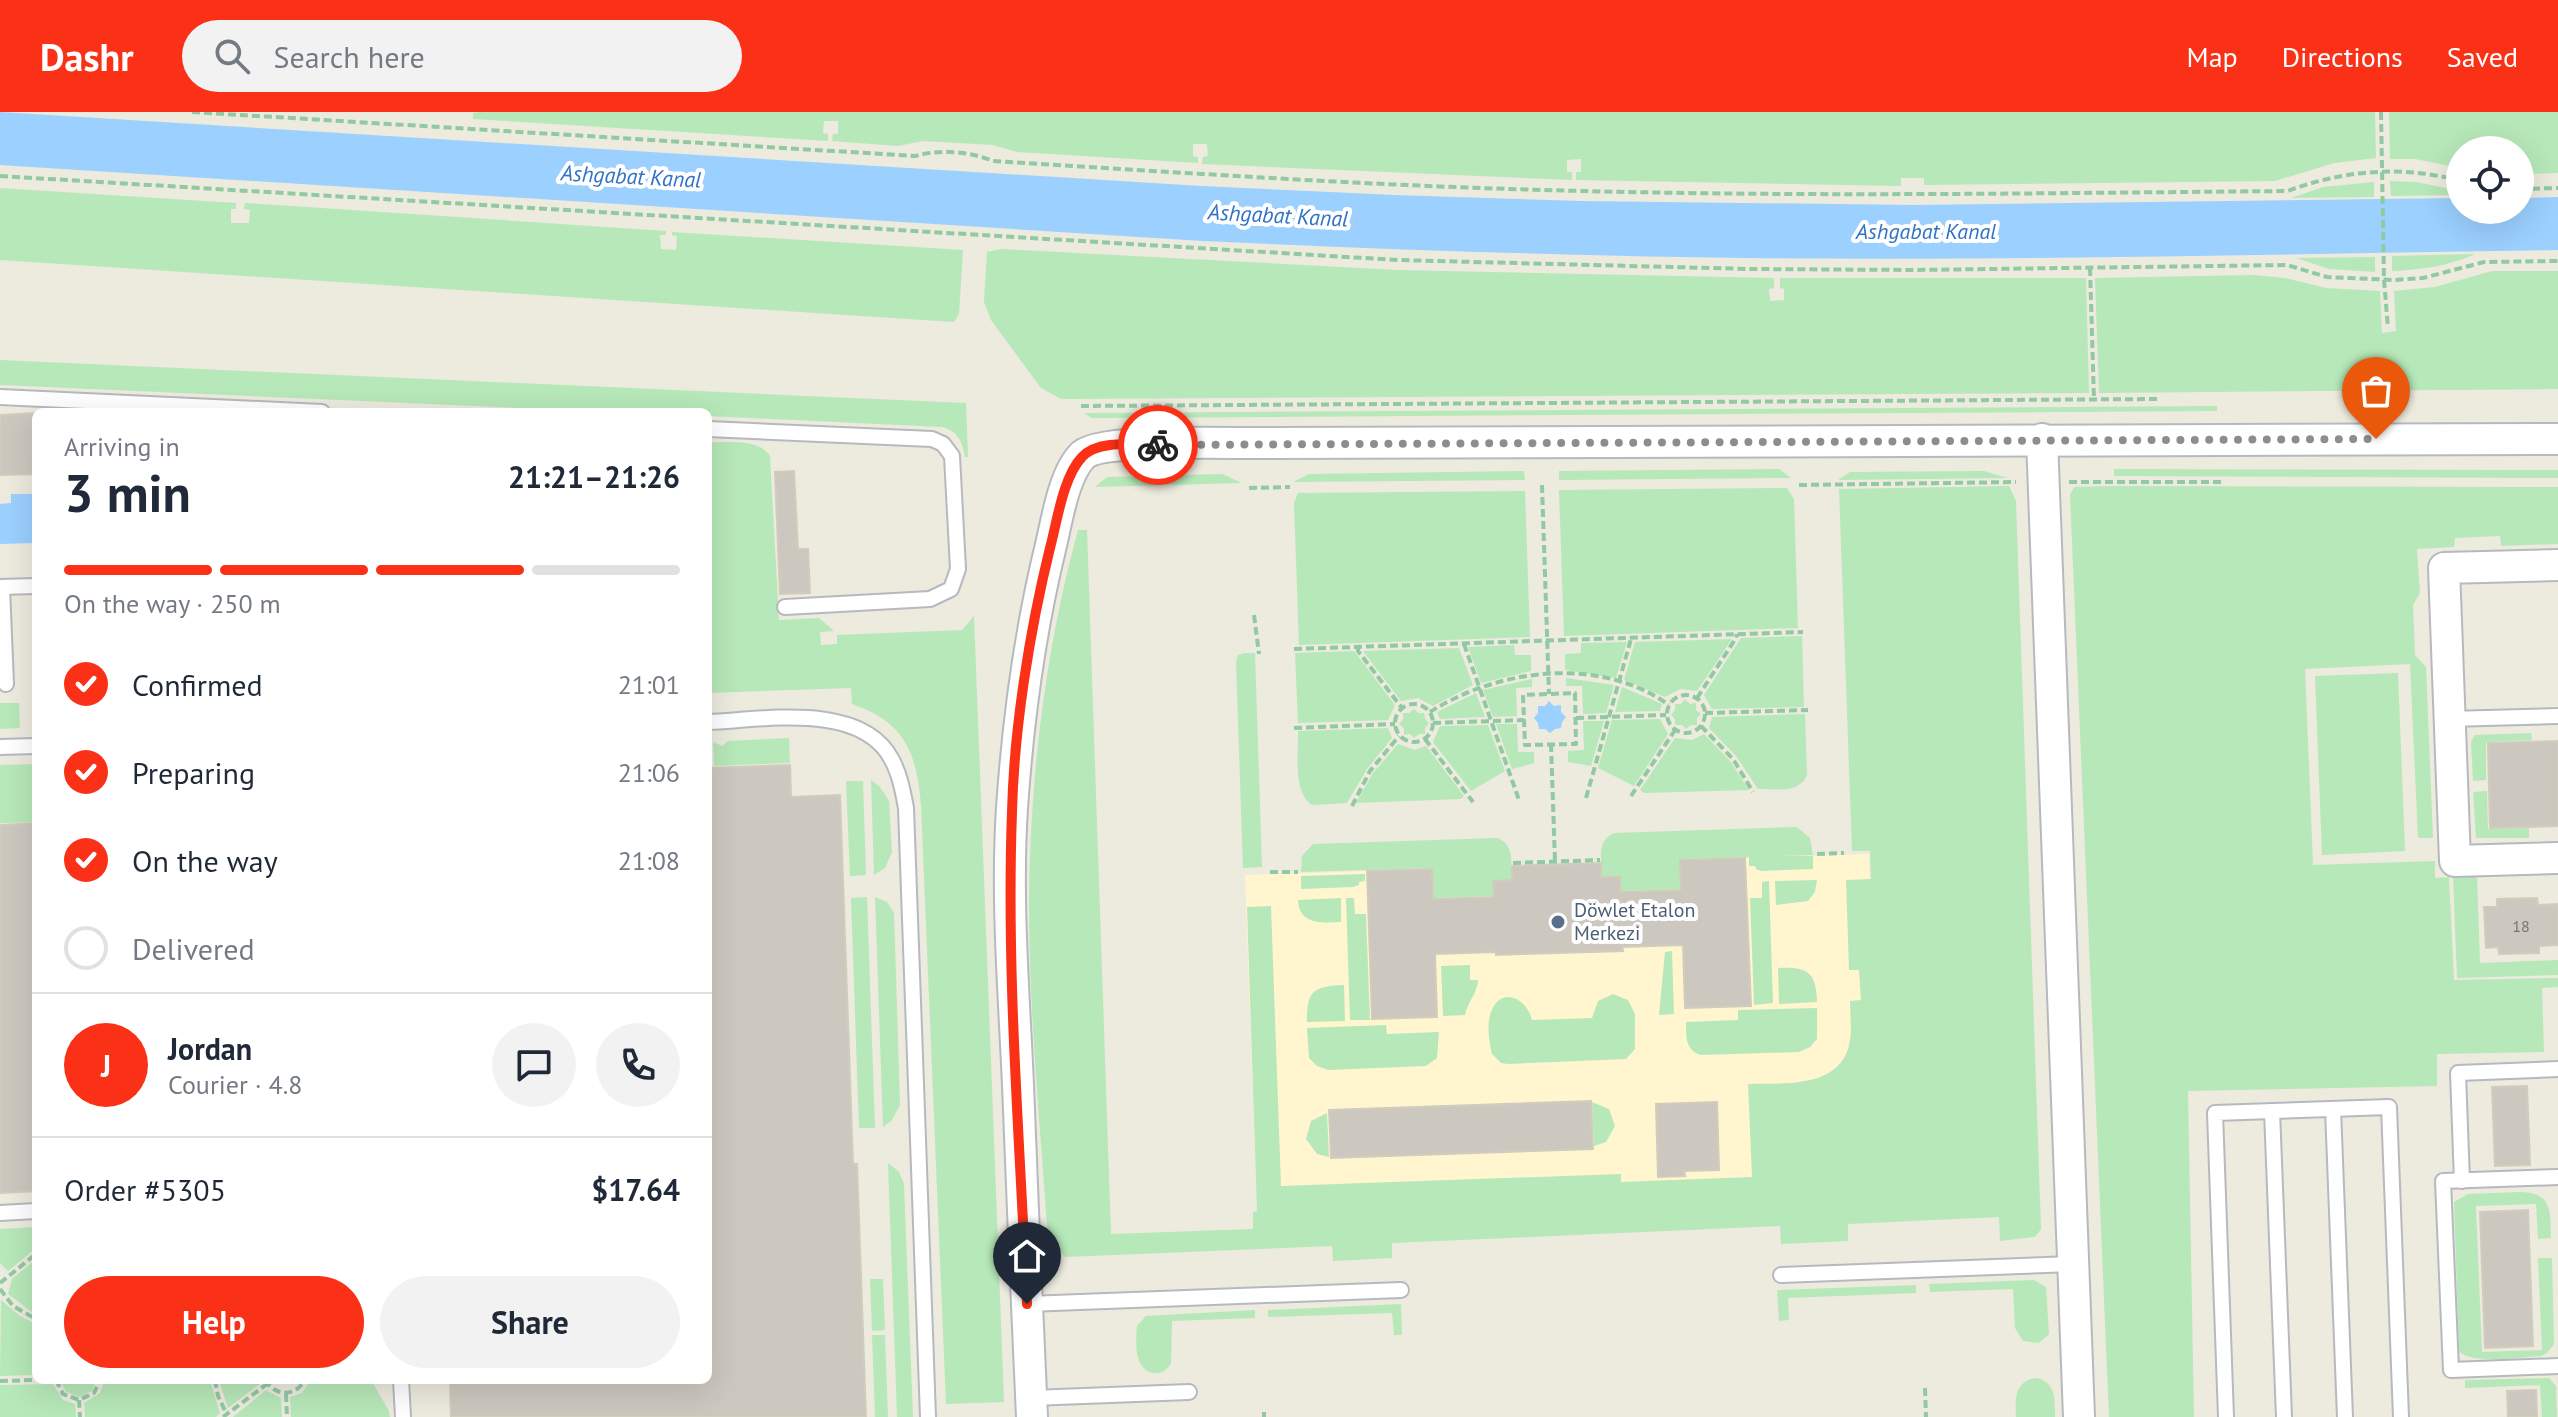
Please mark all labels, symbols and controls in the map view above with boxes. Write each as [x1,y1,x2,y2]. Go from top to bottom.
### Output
search box [182,20,742,92]
text: Dashr [40,32,134,81]
icon: search [210,34,254,78]
text: Search here [274,37,425,76]
text: Map [2187,38,2238,75]
text: Directions [2282,38,2403,75]
text: Saved [2447,38,2518,75]
map controls [2446,136,2534,224]
button: locate [2446,136,2534,224]
water label: Ashgabat Kanal [559,158,702,194]
water label: Ashgabat Kanal [1206,197,1349,233]
water label: Ashgabat Kanal [1855,217,1996,245]
pin [2342,357,2410,439]
icon: bag [2354,369,2398,413]
courier [1118,405,1198,485]
icon: bike [1136,423,1180,467]
text: Arriving in [64,430,180,463]
text: 21:21–21:26 [508,457,680,496]
text: 3 min [64,459,191,526]
text: On the way · 250 m [64,587,281,620]
icon: check [64,662,108,706]
text: Confirmed [132,665,263,704]
text: 21:01 [618,668,680,701]
icon: check [64,750,108,794]
text: Preparing [132,753,255,792]
text: 21:06 [618,756,680,789]
icon: check [64,838,108,882]
text: On the way [132,841,278,880]
text: 21:08 [618,844,680,877]
place label: Döwlet Etalon Merkezi [1574,897,1695,946]
marker: Döwlet Etalon Merkezi [1549,913,1567,931]
house number: 18 [2512,916,2530,936]
text: Delivered [132,929,255,968]
button: chat [492,1023,576,1107]
button: phone [596,1023,680,1107]
text: Jordan [168,1029,252,1068]
text: J [101,1046,111,1085]
text: Courier · 4.8 [168,1068,302,1101]
text: Order #5305 [64,1170,226,1209]
text: $17.64 [591,1170,680,1209]
pin [993,1222,1061,1304]
icon: home [1005,1234,1049,1278]
button: Help [64,1276,364,1368]
button: Share [380,1276,680,1368]

